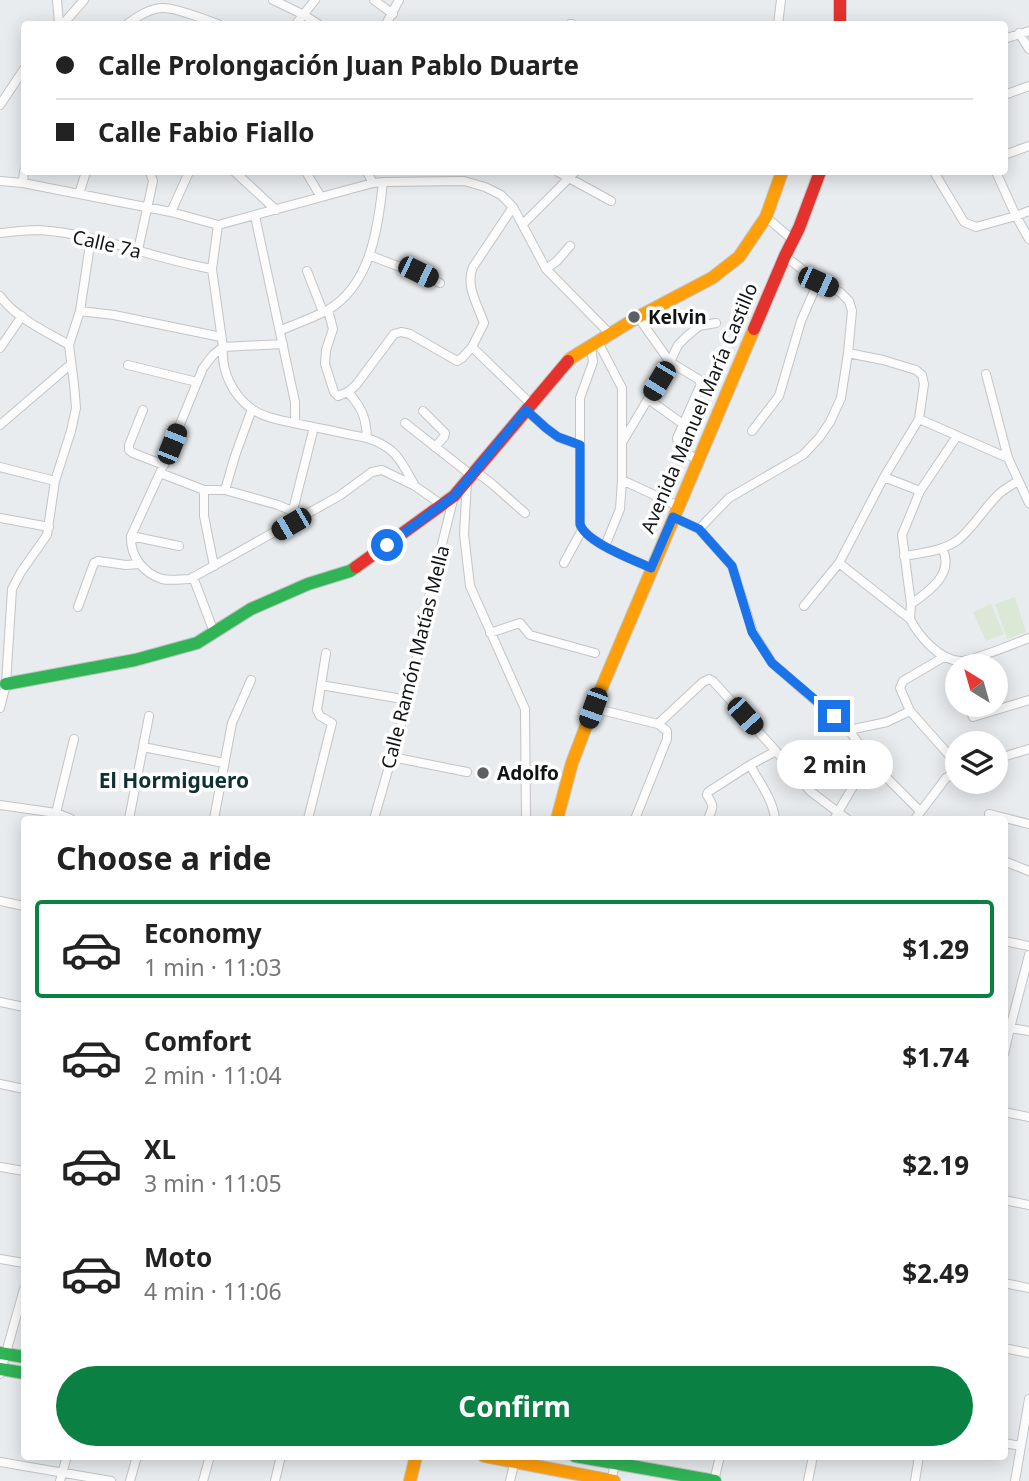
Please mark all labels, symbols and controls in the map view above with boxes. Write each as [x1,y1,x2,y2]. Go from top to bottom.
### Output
text: Calle Prolongación Juan Pablo Duarte [98,47,579,83]
text: Calle Fabio Fiallo [98,114,314,150]
street label: Calle 7a [70,223,144,265]
car [395,253,442,291]
car [795,264,842,300]
street label: Avenida Manuel María Castillo [634,279,764,537]
place label: Kelvin [648,304,707,330]
marker: Kelvin [626,309,642,325]
car [640,358,679,404]
car [155,421,190,467]
car [268,504,315,544]
route start [371,529,403,561]
street label: Calle Ramón Matías Mella [375,543,455,771]
north arrow [945,654,1008,718]
map controls [945,654,1008,794]
car [576,685,611,731]
car [724,693,767,739]
route end [818,700,850,732]
button: layers [945,731,1008,794]
callout: 2 min [776,740,892,790]
text: 2 min [803,748,867,780]
place label: Adolfo [497,760,559,786]
marker: Adolfo [475,765,491,781]
district label: El Hormiguero [99,766,249,794]
text: Choose a ride [56,836,272,879]
text: Economy [144,915,262,951]
icon: car [60,918,123,981]
text: $1.29 [902,931,969,967]
text: 1 min · 11:03 [144,951,282,983]
text: Comfort [144,1023,252,1059]
icon: car [60,1026,123,1089]
text: $1.74 [902,1039,969,1075]
text: 2 min · 11:04 [144,1059,282,1091]
text: XL [144,1131,176,1167]
icon: car [60,1134,123,1197]
text: $2.19 [902,1147,969,1183]
text: 3 min · 11:05 [144,1167,282,1199]
text: Moto [144,1239,212,1275]
icon: car [60,1242,123,1305]
text: $2.49 [902,1255,969,1291]
text: 4 min · 11:06 [144,1275,282,1307]
button: Confirm [56,1366,973,1446]

